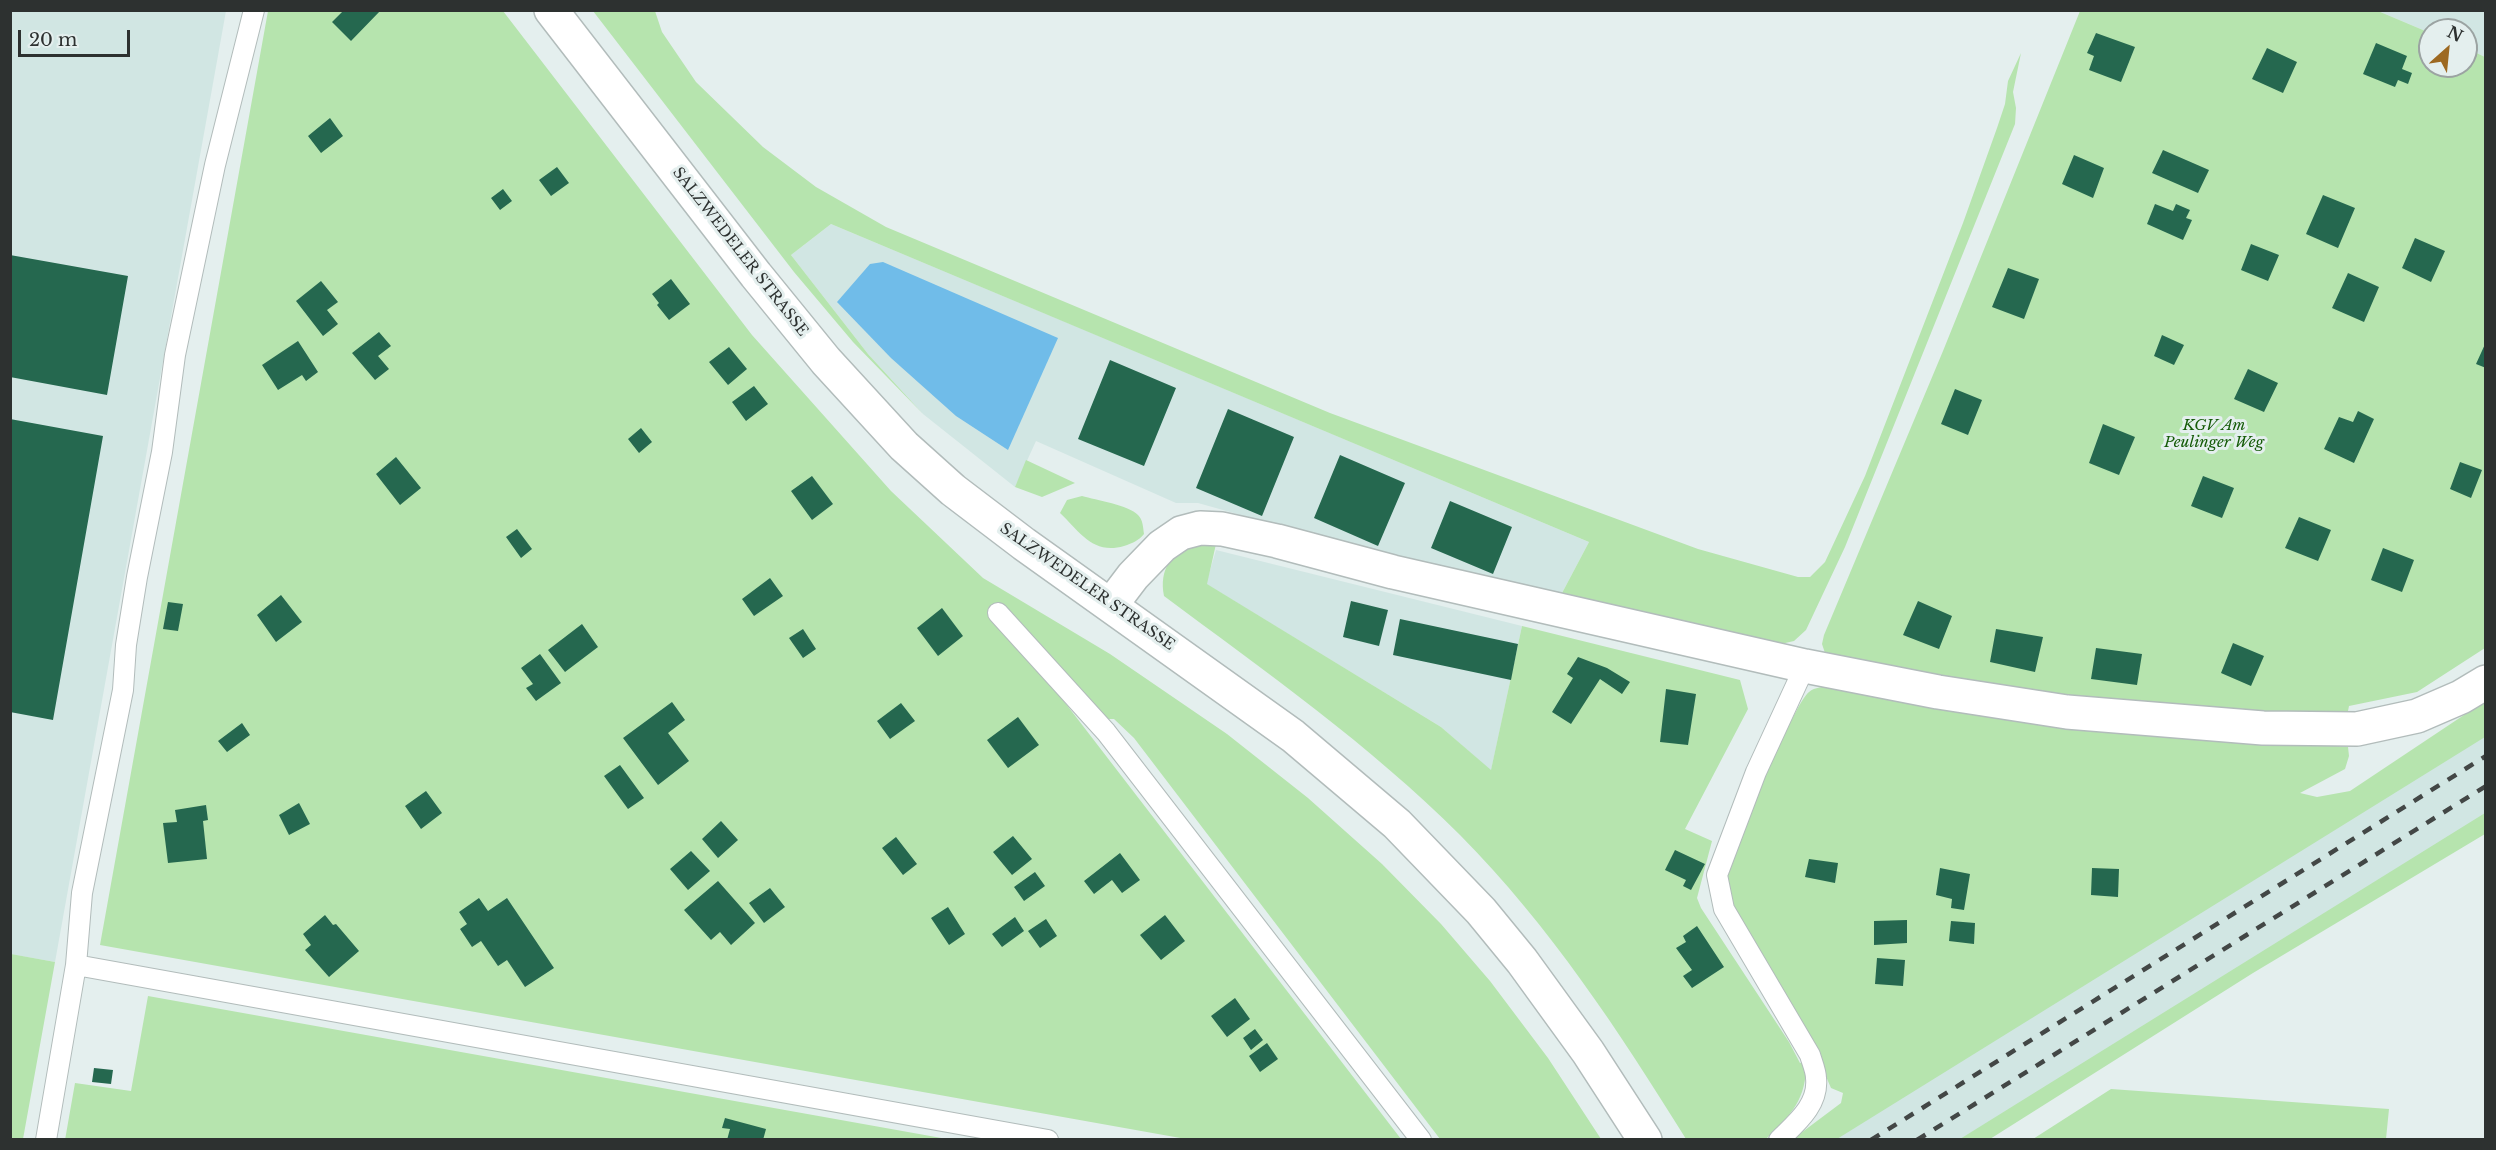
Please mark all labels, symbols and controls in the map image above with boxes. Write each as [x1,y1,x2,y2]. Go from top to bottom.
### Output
scale bar [21,18,134,56]
north arrow [2418,18,2478,78]
text: N [2444,21,2467,46]
text: 20 m [29,29,77,51]
street label: SALZWEDELER STRASSE [669,164,811,340]
park label: KGV Am Peulinger Weg [2164,417,2264,452]
street label: SALZWEDELER STRASSE [996,520,1178,654]

